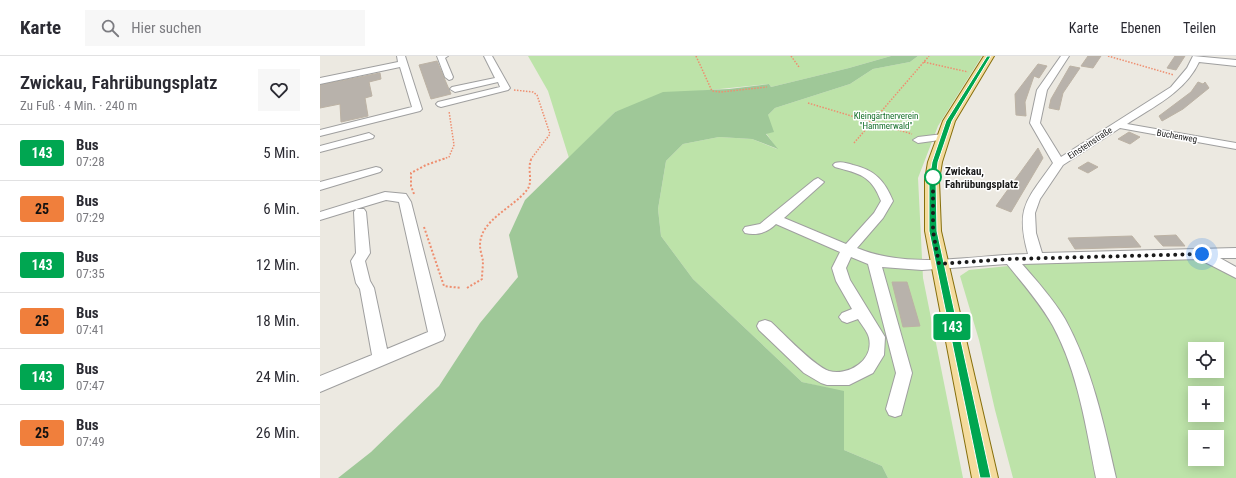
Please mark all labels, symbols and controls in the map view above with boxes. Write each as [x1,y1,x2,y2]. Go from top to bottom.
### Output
search box [85,10,365,46]
text: Karte [20,16,61,39]
icon: search [99,17,121,39]
text: Hier suchen [131,19,202,37]
text: Karte [1069,20,1098,36]
text: Ebenen [1120,20,1161,36]
text: Teilen [1183,20,1216,36]
button: heart [258,69,300,111]
text: Zwickau, Fahrübungsplatz [20,71,218,94]
text: Zu Fuß · 4 Min. · 240 m [20,98,137,113]
park label: Kleingärtnerverein "Hammerwald" [854,111,918,131]
street label: Einsteinstraße [1066,125,1114,161]
street label: Buchenweg [1156,128,1198,144]
text: Bus [76,136,99,154]
text: 5 Min. [263,144,300,162]
text: 143 [31,145,53,161]
text: 07:28 [76,154,105,169]
place label: Zwickau, Fahrübungsplatz [945,165,1018,191]
marker: Zwickau, Fahrübungsplatz [924,168,942,186]
text: Bus [76,192,99,210]
text: 6 Min. [263,200,300,218]
text: 25 [35,201,49,217]
text: 07:29 [76,210,105,225]
your location [1192,244,1212,264]
text: Bus [76,248,99,266]
text: 12 Min. [256,256,300,274]
text: 143 [31,257,53,273]
text: 07:35 [76,266,105,281]
text: Bus [76,304,99,322]
text: 18 Min. [256,312,300,330]
text: 25 [35,313,49,329]
line badge: 143 [929,314,975,340]
text: 143 [941,319,963,335]
text: 07:41 [76,322,105,337]
map controls [1188,342,1224,466]
button: locate [1188,342,1224,378]
text: Bus [76,360,99,378]
text: 24 Min. [256,368,300,386]
text: 143 [31,369,53,385]
text: 07:47 [76,378,105,393]
button: + [1188,386,1224,422]
text: Bus [76,416,99,434]
text: 26 Min. [256,424,300,442]
text: 25 [35,425,49,441]
button: − [1188,430,1224,466]
text: 07:49 [76,434,105,449]

